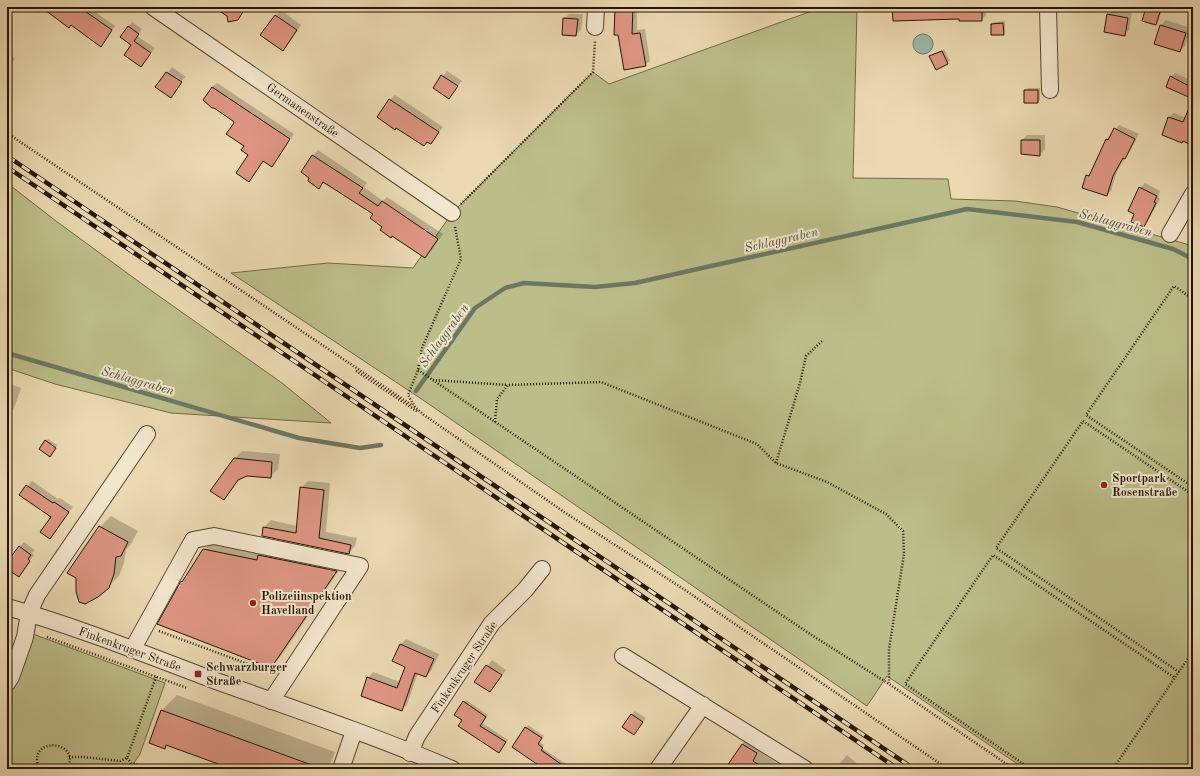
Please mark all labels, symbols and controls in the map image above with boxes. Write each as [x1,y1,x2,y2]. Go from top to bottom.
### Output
street label: Germanenstraße [264,81,341,140]
water label: Schlaggraben [1078,207,1154,240]
water label: Schlaggraben [743,226,820,255]
water label: Schlaggraben [417,301,472,370]
water label: Schlaggraben [100,365,176,398]
place label: Sportpark Rosenstraße [1112,473,1178,499]
marker: Sportpark Rosenstraße [1099,480,1109,490]
place label: Polizeiinspektion Havelland [261,591,352,617]
marker: Polizeiinspektion Havelland [248,598,258,608]
street label: Finkenkruger Straße [430,619,500,716]
street label: Finkenkruger Straße [77,626,183,674]
place label: Schwarzburger Straße [206,662,287,688]
marker: Schwarzburger Straße [193,669,203,679]

